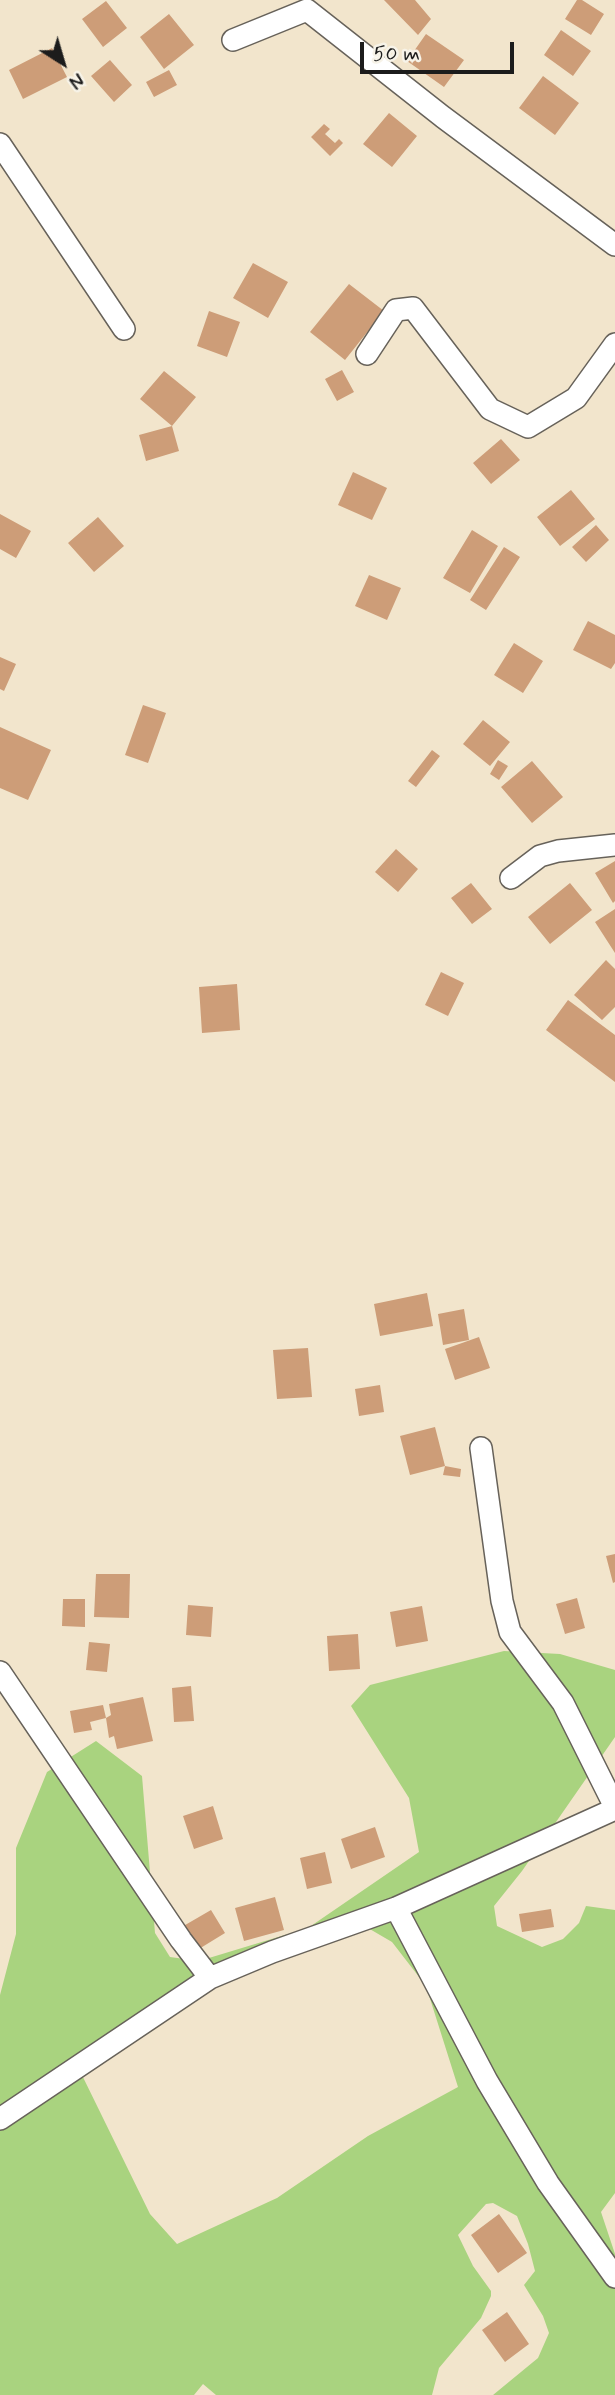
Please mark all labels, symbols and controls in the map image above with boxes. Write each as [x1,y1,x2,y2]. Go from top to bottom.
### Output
north arrow [28,28,98,98]
scale bar [363,28,517,72]
text: 50 m [373,40,420,68]
text: N [63,66,89,94]

